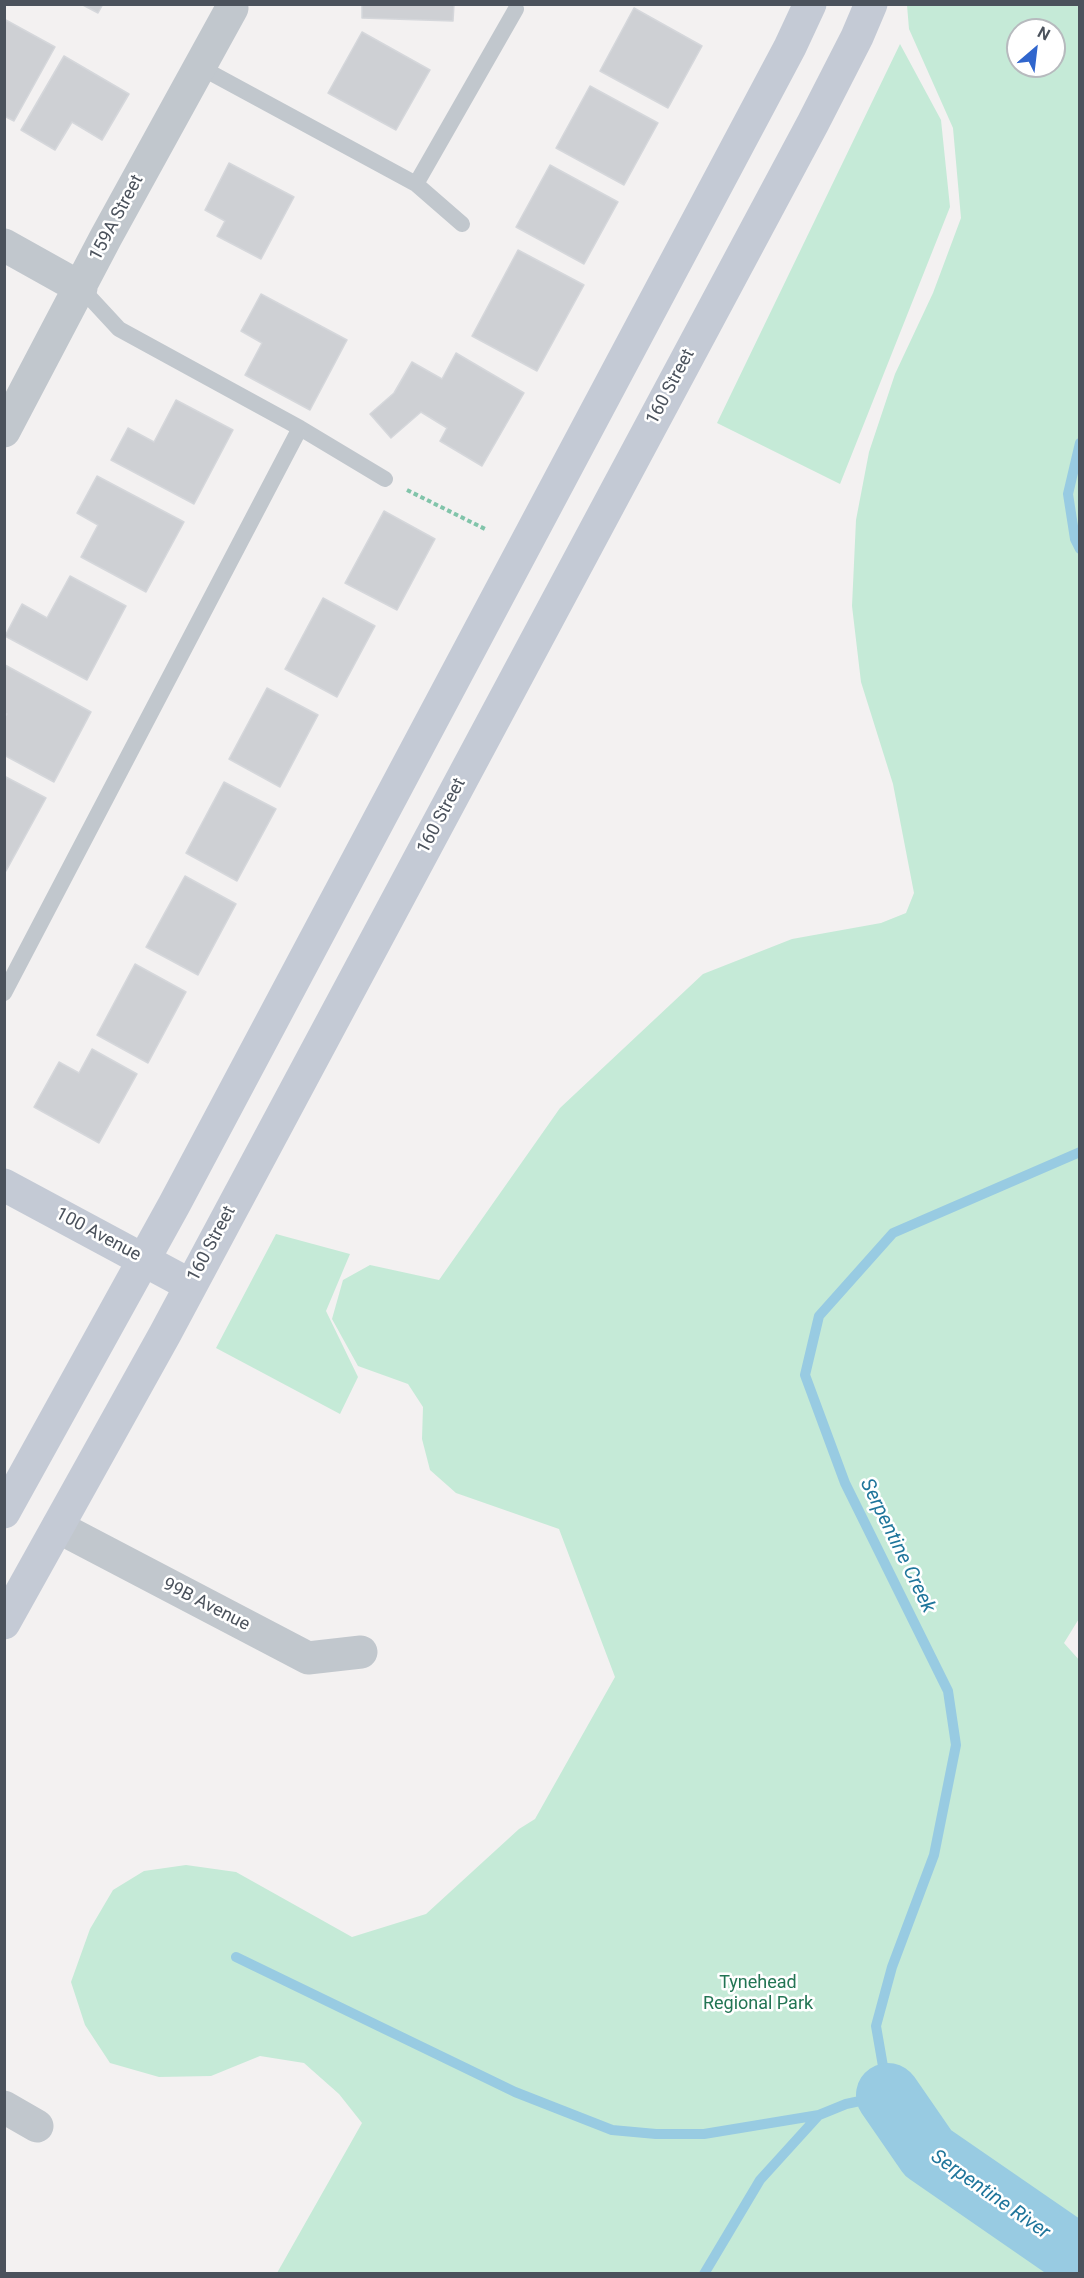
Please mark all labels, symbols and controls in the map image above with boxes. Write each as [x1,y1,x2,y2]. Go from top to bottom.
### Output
north arrow [1006,18,1066,78]
text: N [1034,22,1053,44]
street label: 159A Street [85,171,149,265]
street label: 160 Street [642,346,700,428]
street label: 160 Street [413,775,471,857]
street label: 100 Avenue [52,1203,144,1267]
street label: 160 Street [183,1203,241,1285]
water label: Serpentine Creek [854,1475,940,1617]
street label: 99B Avenue [159,1574,253,1636]
park label: Tynehead Regional Park [703,1972,813,2014]
water label: Serpentine River [926,2145,1054,2245]

